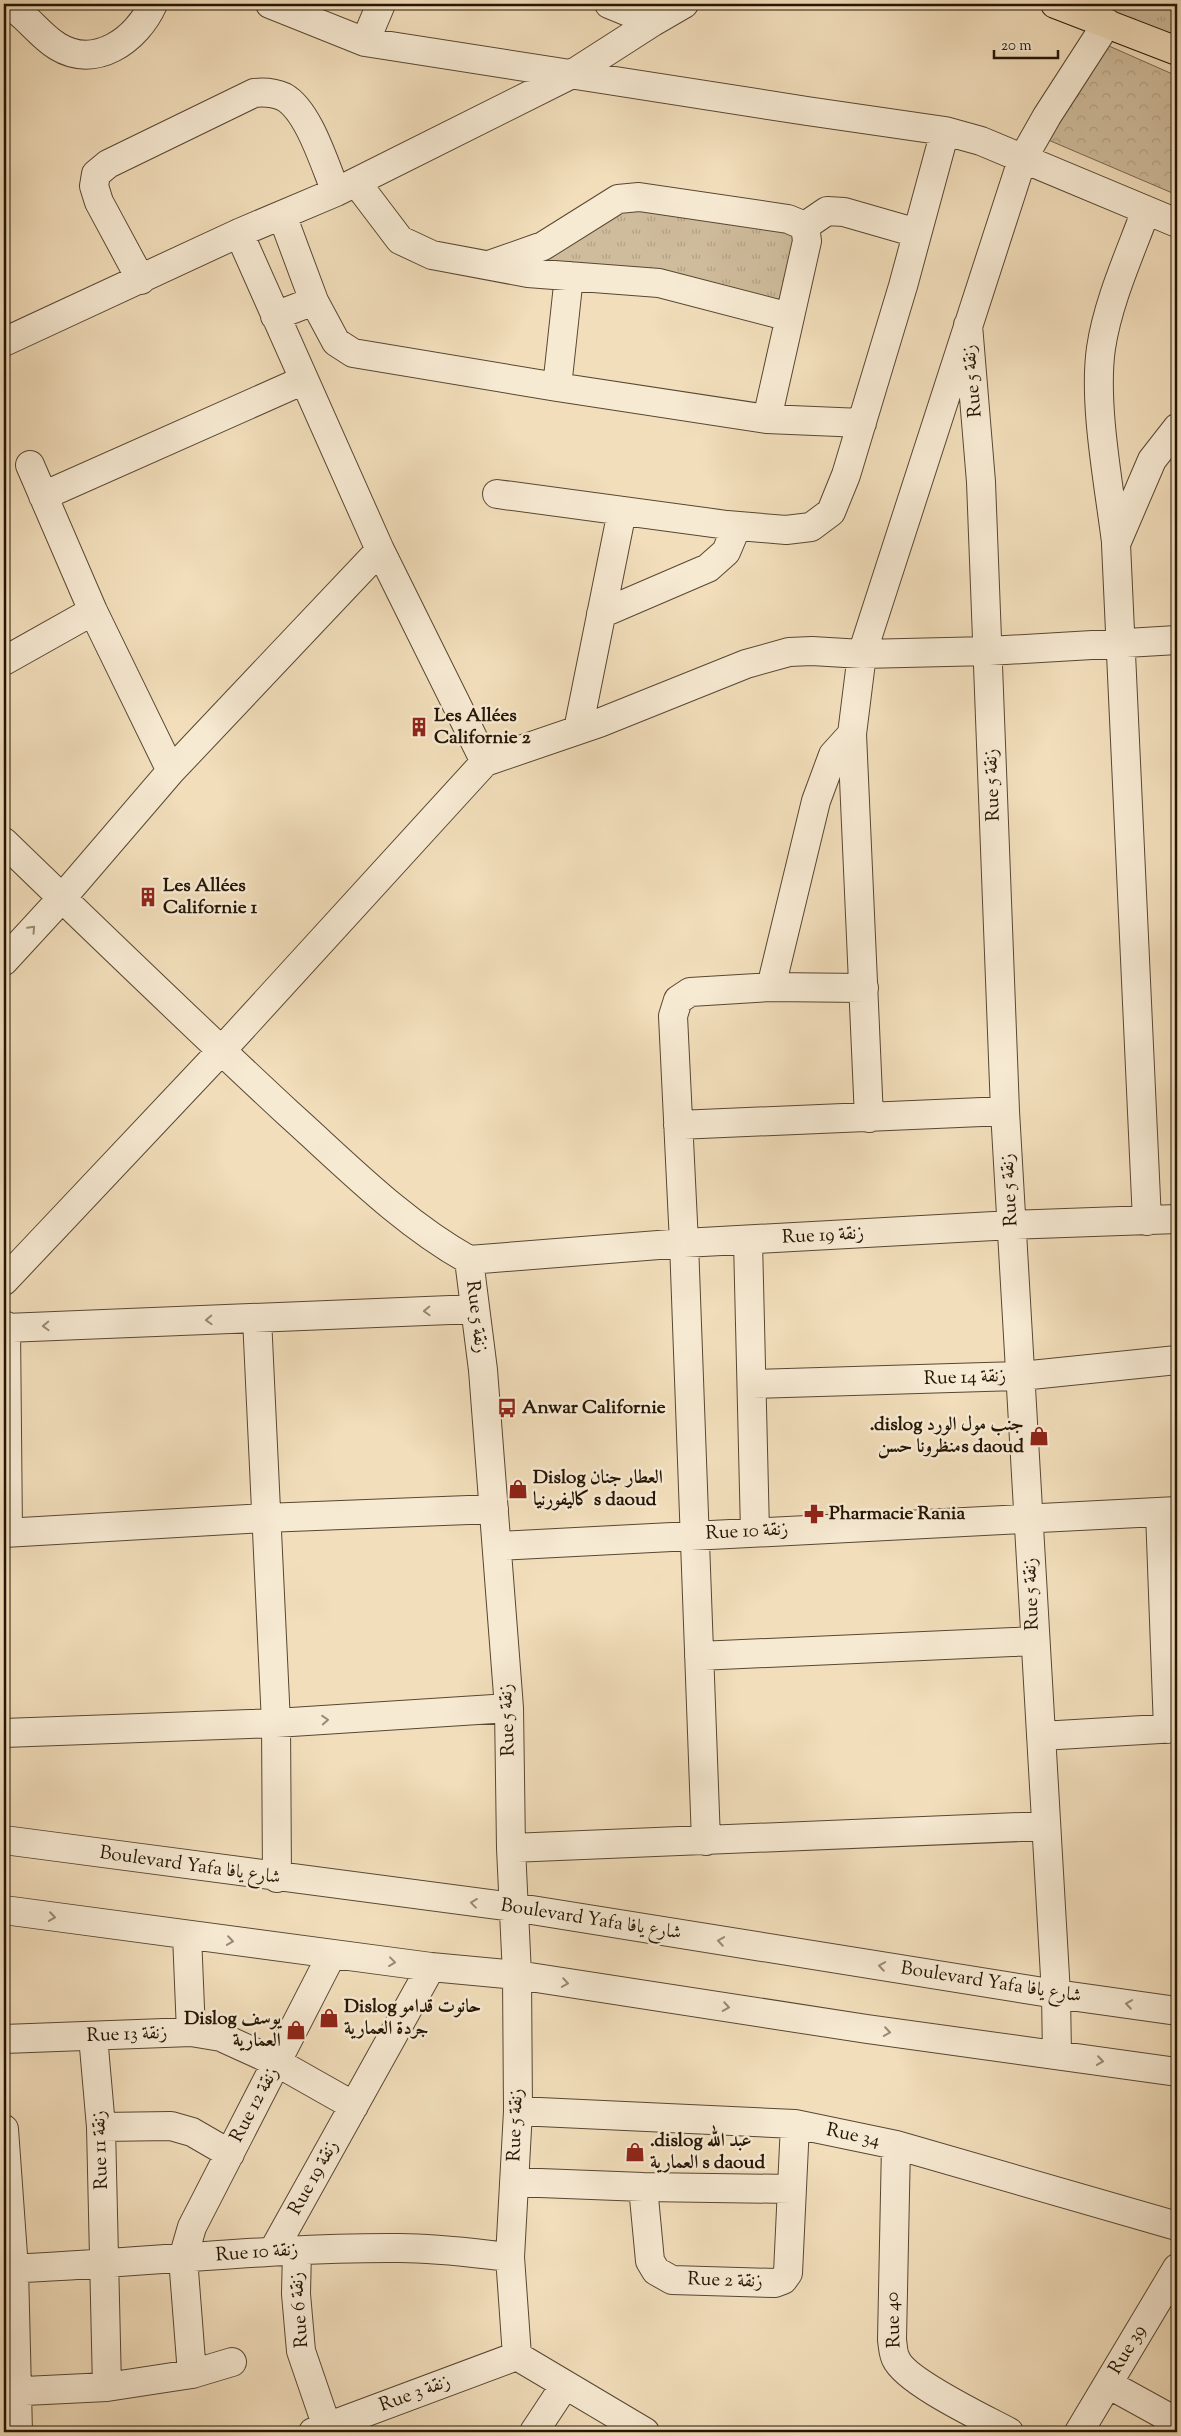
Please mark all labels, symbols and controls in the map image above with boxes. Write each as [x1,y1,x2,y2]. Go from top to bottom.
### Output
scale bar [994,28,1057,60]
text: 20 m [1001,36,1032,57]
street label: Rue 5 زنقة [956,343,990,419]
place label: Les Allées Californie 2 [434,703,531,752]
building icon: Les Allées Californie 2 [408,716,430,738]
street label: Rue 5 زنقة [978,748,1008,822]
place label: Les Allées Californie 1 [163,873,258,922]
building icon: Les Allées Californie 1 [137,886,159,908]
one-way arrow [27,926,36,935]
street label: Rue 5 زنقة [995,1153,1025,1227]
street label: Rue 19 زنقة [781,1220,865,1252]
street label: Rue 5 زنقة [458,1279,494,1355]
one-way arrow [423,1306,430,1316]
one-way arrow [204,1314,212,1325]
one-way arrow [42,1321,50,1331]
street label: Rue 14 زنقة [923,1363,1007,1393]
place label: Anwar Californie [522,1395,666,1422]
bus stop icon: Anwar Californie [496,1397,518,1419]
place label: .dislog جنب مول الورد منظرونا حسنs daoud [870,1412,1024,1461]
shop icon: .dislog جنب مول الورد منظرونا حسنs daoud [1028,1425,1050,1447]
place label: Dislog العطار جنان كاليفورنيا s daoud [533,1465,663,1514]
shop icon: Dislog العطار جنان كاليفورنيا s daoud [507,1478,529,1500]
place label: Pharmacie Rania [829,1501,966,1528]
pharmacy icon: Pharmacie Rania [803,1503,825,1525]
street label: Rue 10 زنقة [705,1516,789,1548]
street label: Rue 5 زنقة [1017,1557,1047,1631]
street label: Rue 5 زنقة [493,1683,523,1757]
one-way arrow [321,1715,329,1726]
street label: Boulevard Yafa شارع يافا [98,1840,282,1892]
street label: Boulevard Yafa شارع يافا [499,1892,683,1948]
one-way arrow [470,1898,479,1908]
one-way arrow [48,1911,56,1922]
one-way arrow [227,1935,235,1946]
one-way arrow [717,1936,726,1946]
street label: Boulevard Yafa شارع يافا [899,1955,1083,2011]
one-way arrow [388,1956,396,1967]
one-way arrow [877,1962,886,1972]
one-way arrow [561,1977,570,1987]
place label: Dislog حانوت قدامو جردة العمارية [344,1994,481,2043]
one-way arrow [1125,1999,1133,2010]
one-way arrow [722,2002,730,2012]
place label: Dislog يوسف العمارية [184,2006,282,2055]
shop icon: Dislog حانوت قدامو جردة العمارية [318,2007,340,2029]
shop icon: Dislog يوسف العمارية [285,2019,307,2041]
street label: Rue 13 زنقة [86,2020,168,2050]
one-way arrow [882,2026,891,2036]
one-way arrow [1095,2055,1104,2065]
street label: Rue 12 زنقة [224,2062,286,2148]
street label: Rue 5 زنقة [501,2088,531,2162]
street label: Rue 11 زنقة [86,2110,116,2190]
street label: Rue 34 [824,2117,883,2155]
place label: .dislog عبد الله العمارية s daoud [650,2124,765,2177]
street label: Rue 19 زنقة [282,2136,346,2220]
shop icon: .dislog عبد الله العمارية s daoud [624,2141,646,2163]
street label: Rue 10 زنقة [215,2237,299,2269]
street label: Rue 2 زنقة [687,2266,763,2296]
street label: Rue 6 زنقة [284,2271,316,2349]
street label: Rue 40 [880,2291,908,2349]
street label: Rue 39 [1103,2320,1153,2380]
street label: Rue 3 زنقة [375,2369,455,2419]

